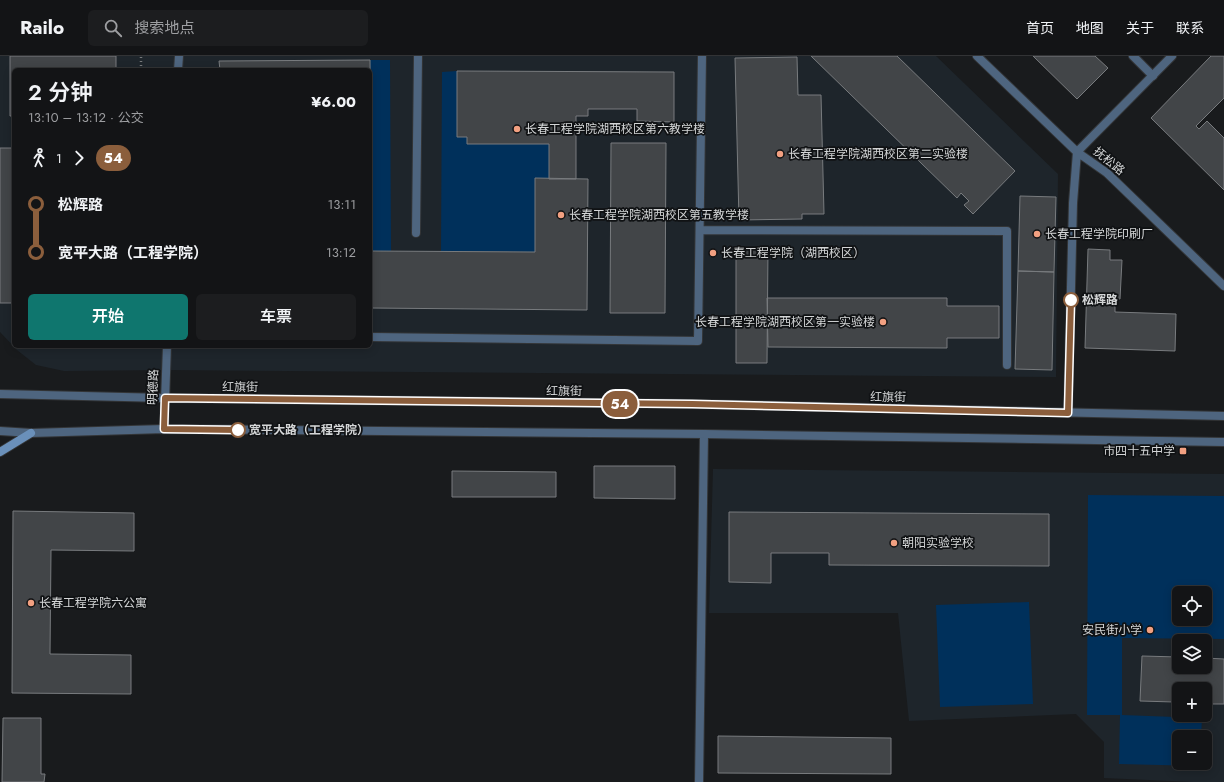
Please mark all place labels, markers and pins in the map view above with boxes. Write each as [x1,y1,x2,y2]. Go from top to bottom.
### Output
place label: 长春工程学院湖西校区第六教学楼 [525,120,705,138]
marker: 长春工程学院湖西校区第六教学楼 [512,124,522,134]
place label: 长春工程学院湖西校区第二实验楼 [788,145,968,163]
marker: 长春工程学院湖西校区第二实验楼 [775,149,785,159]
place label: 长春工程学院湖西校区第五教学楼 [569,206,749,224]
marker: 长春工程学院湖西校区第五教学楼 [556,210,566,220]
place label: 长春工程学院印刷厂 [1045,225,1153,243]
marker: 长春工程学院印刷厂 [1032,229,1042,239]
place label: 长春工程学院（湖西校区） [721,244,865,262]
marker: 长春工程学院（湖西校区） [708,248,718,258]
place label: 松辉路 [1082,291,1118,309]
marker: 松辉路 [1063,292,1079,308]
place label: 长春工程学院湖西校区第一实验楼 [695,313,875,331]
marker: 长春工程学院湖西校区第一实验楼 [878,317,888,327]
place label: 宽平大路（工程学院） [249,421,369,439]
marker: 宽平大路（工程学院） [230,422,246,438]
place label: 市四十五中学 [1103,442,1175,460]
marker: 市四十五中学 [1178,446,1188,456]
place label: 朝阳实验学校 [902,534,974,552]
marker: 朝阳实验学校 [889,538,899,548]
place label: 长春工程学院六公寓 [39,594,147,612]
marker: 长春工程学院六公寓 [26,598,36,608]
place label: 安民街小学 [1082,621,1142,639]
marker: 安民街小学 [1145,625,1155,635]

